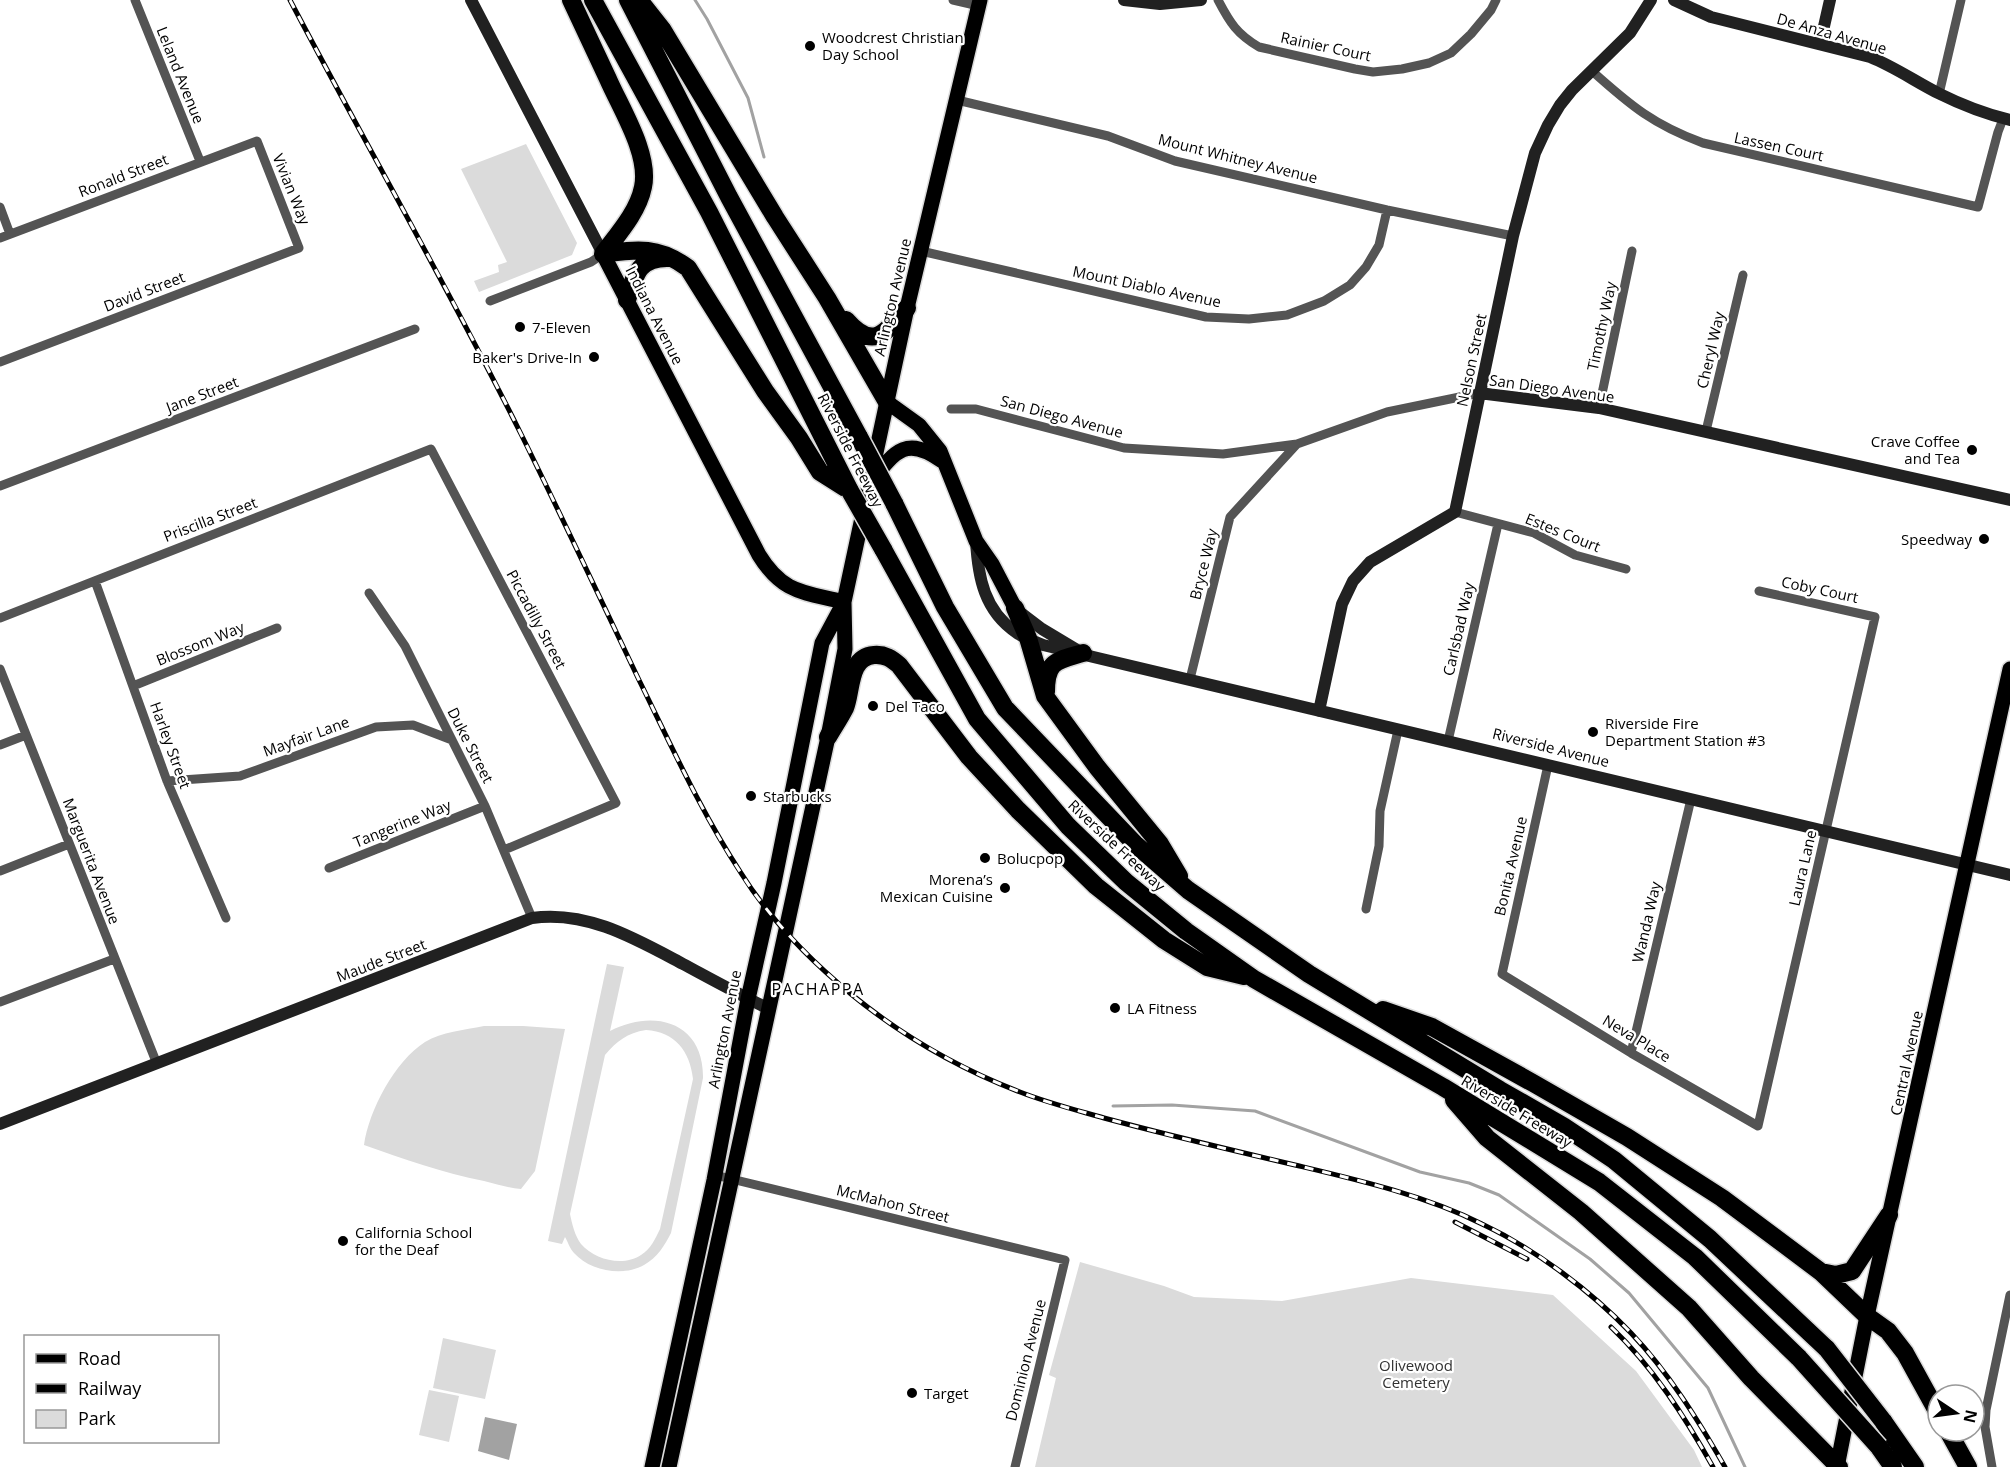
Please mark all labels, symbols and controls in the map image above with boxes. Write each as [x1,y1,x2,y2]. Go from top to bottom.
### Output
street label: De Anza Avenue [1775,8,1889,58]
street label: Leland Avenue [152,24,210,126]
place label: Woodcrest Christian Day School [822,27,964,64]
street label: Rainier Court [1279,27,1373,65]
marker: Woodcrest Christian Day School [803,39,817,53]
street label: Lassen Court [1732,127,1826,165]
street label: Mount Whitney Avenue [1156,129,1320,187]
street label: Ronald Street [75,149,171,201]
street label: Vivian Way [269,150,316,228]
street label: Arlington Avenue [869,236,915,358]
street label: Mount Diablo Avenue [1071,260,1223,312]
street label: Indiana Avenue [621,262,689,368]
street label: David Street [101,266,187,316]
street label: Timothy Way [1582,279,1620,372]
street label: Cheryl Way [1691,309,1729,390]
street label: Nelson Street [1451,312,1491,408]
place label: 7-Eleven [532,317,591,337]
marker: 7-Eleven [513,320,527,334]
place label: Baker's Drive-In [472,347,582,367]
marker: Baker's Drive-In [587,350,601,364]
street label: San Diego Avenue [1488,369,1616,407]
street label: Jane Street [161,371,241,418]
street label: Riverside Freeway [814,389,889,511]
street label: San Diego Avenue [999,390,1125,442]
place label: Crave Coffee and Tea [1871,431,1960,468]
marker: Crave Coffee and Tea [1965,443,1979,457]
street label: Priscilla Street [160,492,260,546]
street label: Estes Court [1522,508,1604,556]
street label: Bryce Way [1185,526,1222,602]
place label: Speedway [1901,529,1972,549]
marker: Speedway [1977,532,1991,546]
street label: Piccadilly Street [502,566,572,672]
street label: Coby Court [1780,571,1860,607]
street label: Carlsbad Way [1438,580,1479,678]
street label: Blossom Way [153,616,247,670]
place label: Del Taco [885,696,945,716]
street label: Harley Street [146,699,196,791]
marker: Del Taco [866,699,880,713]
street label: Duke Street [443,704,499,786]
street label: Mayfair Lane [260,711,352,761]
place label: Riverside Fire Department Station #3 [1605,713,1765,750]
street label: Riverside Avenue [1490,723,1612,771]
marker: Riverside Fire Department Station #3 [1586,725,1600,739]
place label: Starbucks [763,786,832,806]
marker: Starbucks [744,789,758,803]
street label: Tangerine Way [350,794,454,852]
street label: Marguerita Avenue [59,795,125,927]
street label: Riverside Freeway [1064,795,1170,896]
street label: Bonita Avenue [1489,814,1531,918]
street label: Laura Lane [1784,828,1820,908]
place label: Bolucpop [997,848,1063,868]
marker: Bolucpop [978,851,992,865]
place label: Morena’s Mexican Cuisine [880,869,993,906]
street label: Wanda Way [1627,879,1665,964]
marker: Morena’s Mexican Cuisine [998,881,1012,895]
street label: Maude Street [333,934,429,986]
street label: Arlington Avenue [703,968,745,1090]
district label: PACHAPPA [771,978,865,1000]
place label: LA Fitness [1127,998,1197,1018]
marker: LA Fitness [1108,1001,1122,1015]
street label: Central Avenue [1885,1009,1927,1117]
street label: Neva Place [1599,1010,1675,1066]
street label: Riverside Freeway [1458,1070,1576,1152]
street label: McMahon Street [834,1179,952,1227]
place label: California School for the Deaf [355,1222,472,1259]
marker: California School for the Deaf [336,1234,350,1248]
street label: Dominion Avenue [1000,1297,1050,1423]
legend [24,1335,219,1443]
text: Road [78,1346,121,1370]
park label: Olivewood Cemetery [1379,1355,1453,1392]
text: Railway [78,1376,142,1400]
place label: Target [924,1383,969,1403]
north arrow [1926,1383,1986,1443]
marker: Target [905,1386,919,1400]
text: Park [78,1406,116,1430]
text: N [1958,1408,1983,1425]

